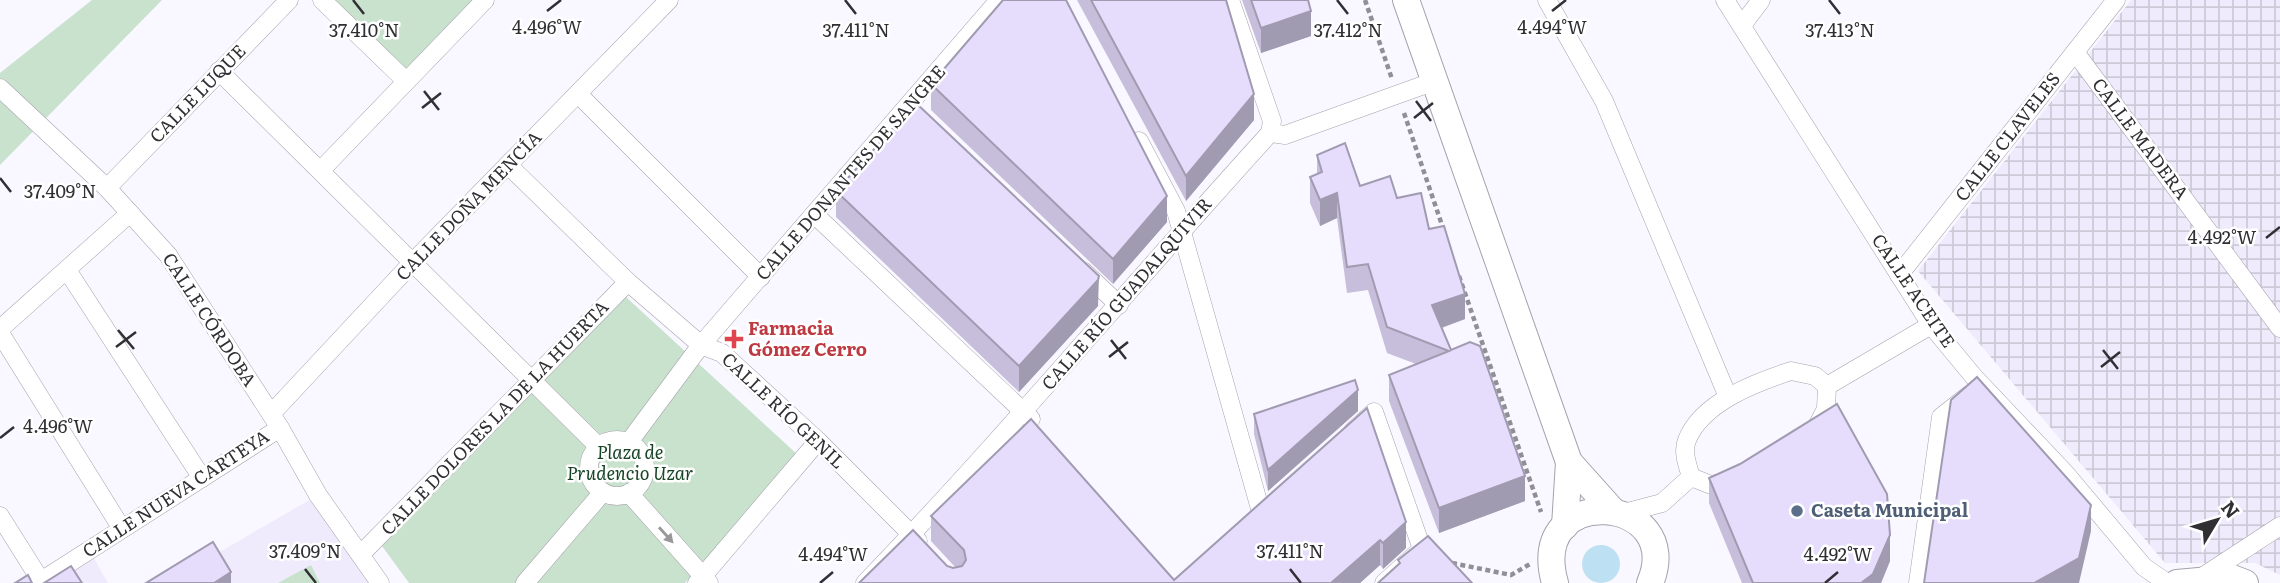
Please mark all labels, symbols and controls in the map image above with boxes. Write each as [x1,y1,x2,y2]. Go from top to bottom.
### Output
text: 4.496°W [512,13,582,40]
text: 4.494°W [1517,13,1587,40]
text: 37.410°N [329,16,399,43]
text: 37.411°N [822,16,890,43]
text: 37.412°N [1313,16,1383,43]
text: 37.413°N [1805,16,1875,43]
street label: CALLE LUQUE [143,37,251,148]
street label: CALLE DONANTES DE SANGRE [749,58,951,286]
street label: CALLE CLAVELES [1948,66,2066,206]
street label: CALLE MADERA [2086,72,2196,205]
street label: CALLE DOÑA MENCÍA [389,124,547,286]
text: 37.409°N [24,177,96,204]
street label: CALLE RÍO GUADALQUIVIR [1034,191,1217,395]
text: 4.492°W [2188,223,2257,250]
street label: CALLE ACEITE [1866,228,1962,353]
street label: CALLE CÓRDOBA [157,247,264,391]
street label: CALLE DOLORES LA DE LA HUERTA [374,293,614,541]
place label: Farmacia Gómez Cerro [748,314,867,362]
marker: Farmacia Gómez Cerro [726,331,742,347]
street label: CALLE RÍO GENIL [716,345,852,474]
text: 4.496°W [23,412,93,439]
street label: CALLE NUEVA CARTEYA [76,422,274,563]
park label: Plaza de Prudencio Uzar [567,438,693,486]
north arrow [2182,485,2252,555]
text: N [2215,494,2247,524]
place label: Caseta Municipal [1811,496,1969,523]
marker: Caseta Municipal [1789,503,1805,519]
one-way arrow [658,526,674,544]
text: 37.409°N [269,537,341,564]
text: 37.411°N [1256,537,1324,564]
text: 4.494°W [798,540,868,567]
text: 4.492°W [1804,540,1873,567]

